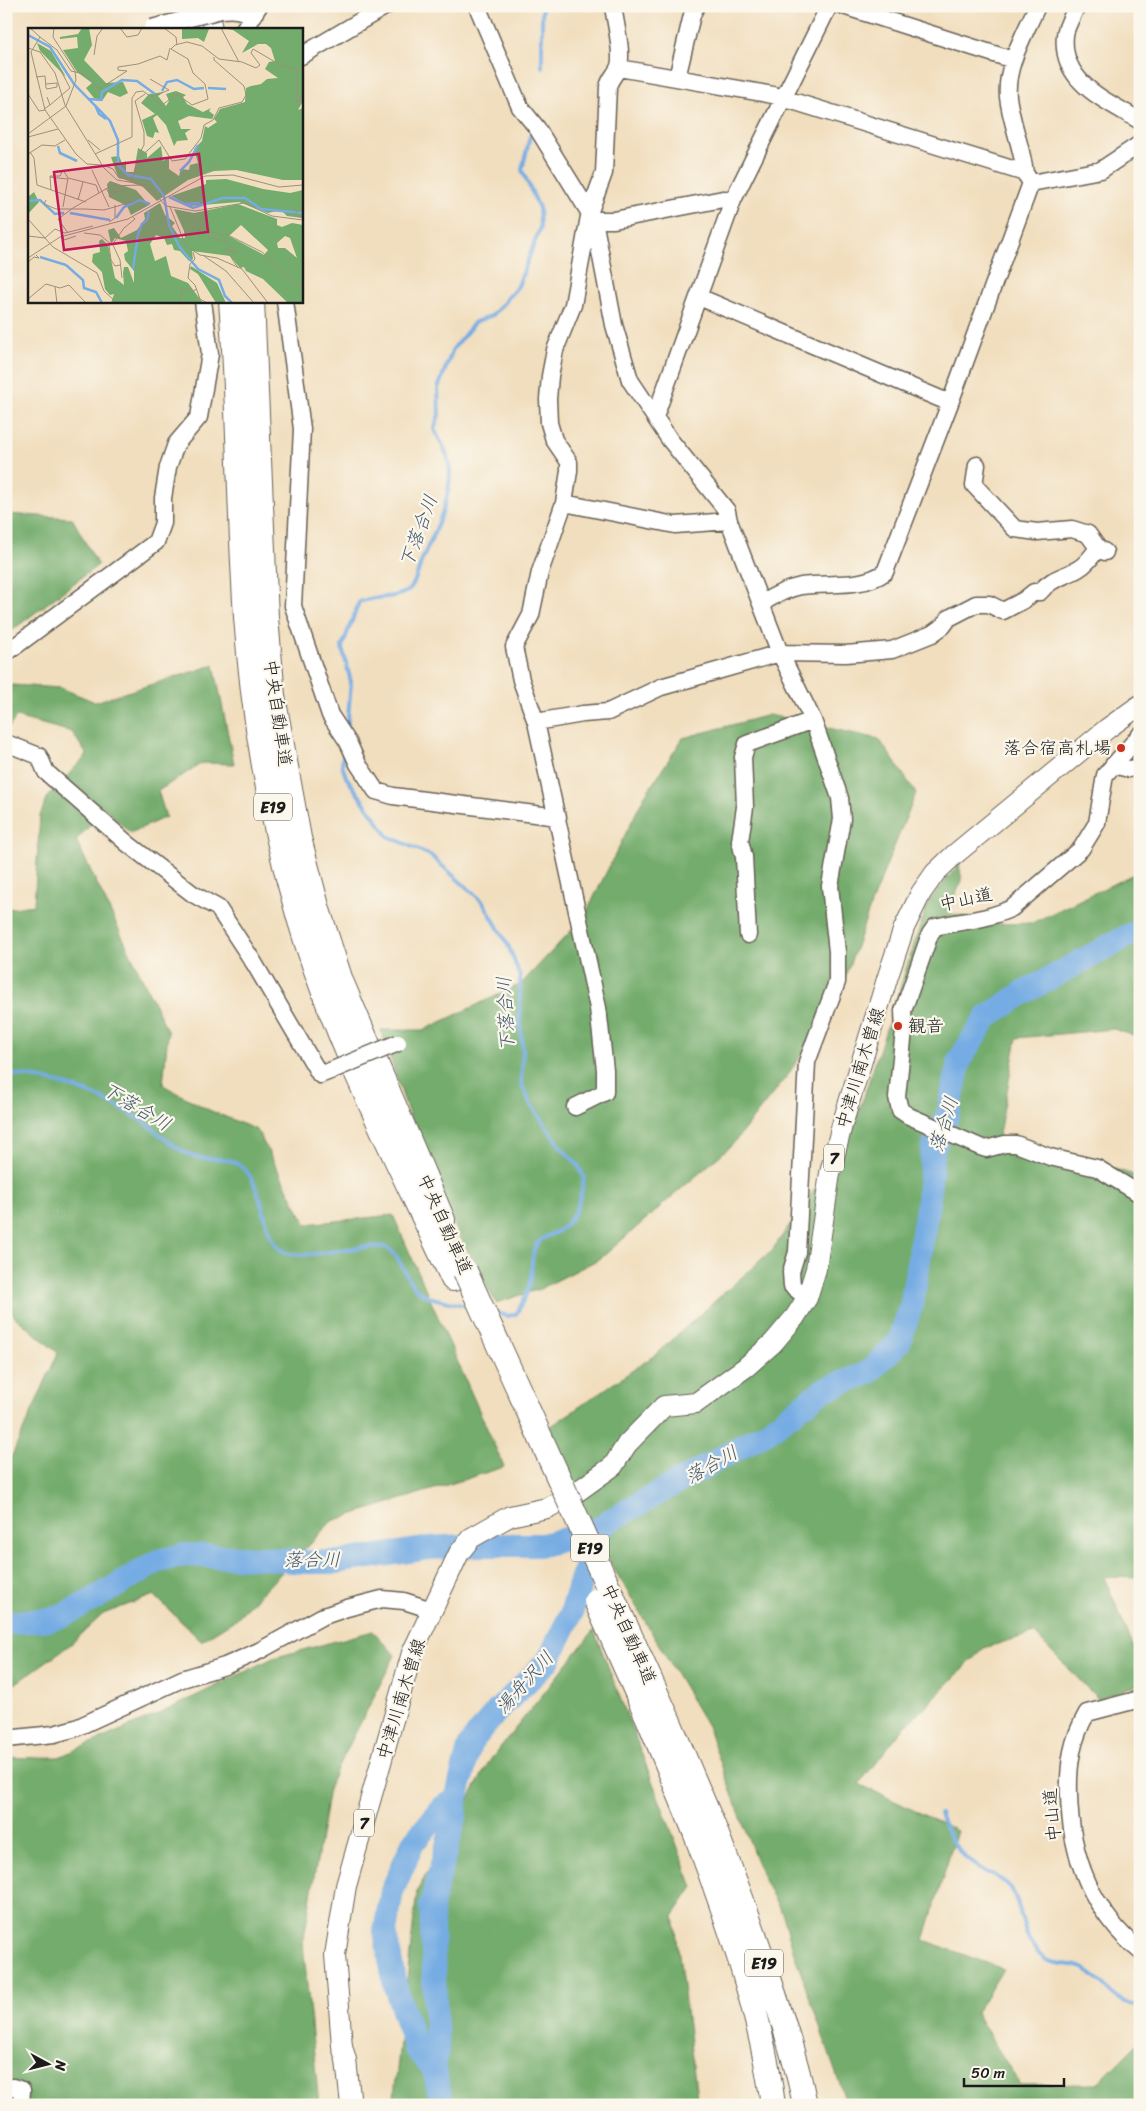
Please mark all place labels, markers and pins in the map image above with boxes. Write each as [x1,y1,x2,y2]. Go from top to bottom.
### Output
place label: 落合宿高札場 [1003,732,1111,764]
marker: 落合宿高札場 [1115,742,1127,754]
place label: 観音 [908,1010,944,1042]
marker: 観音 [892,1020,904,1032]

